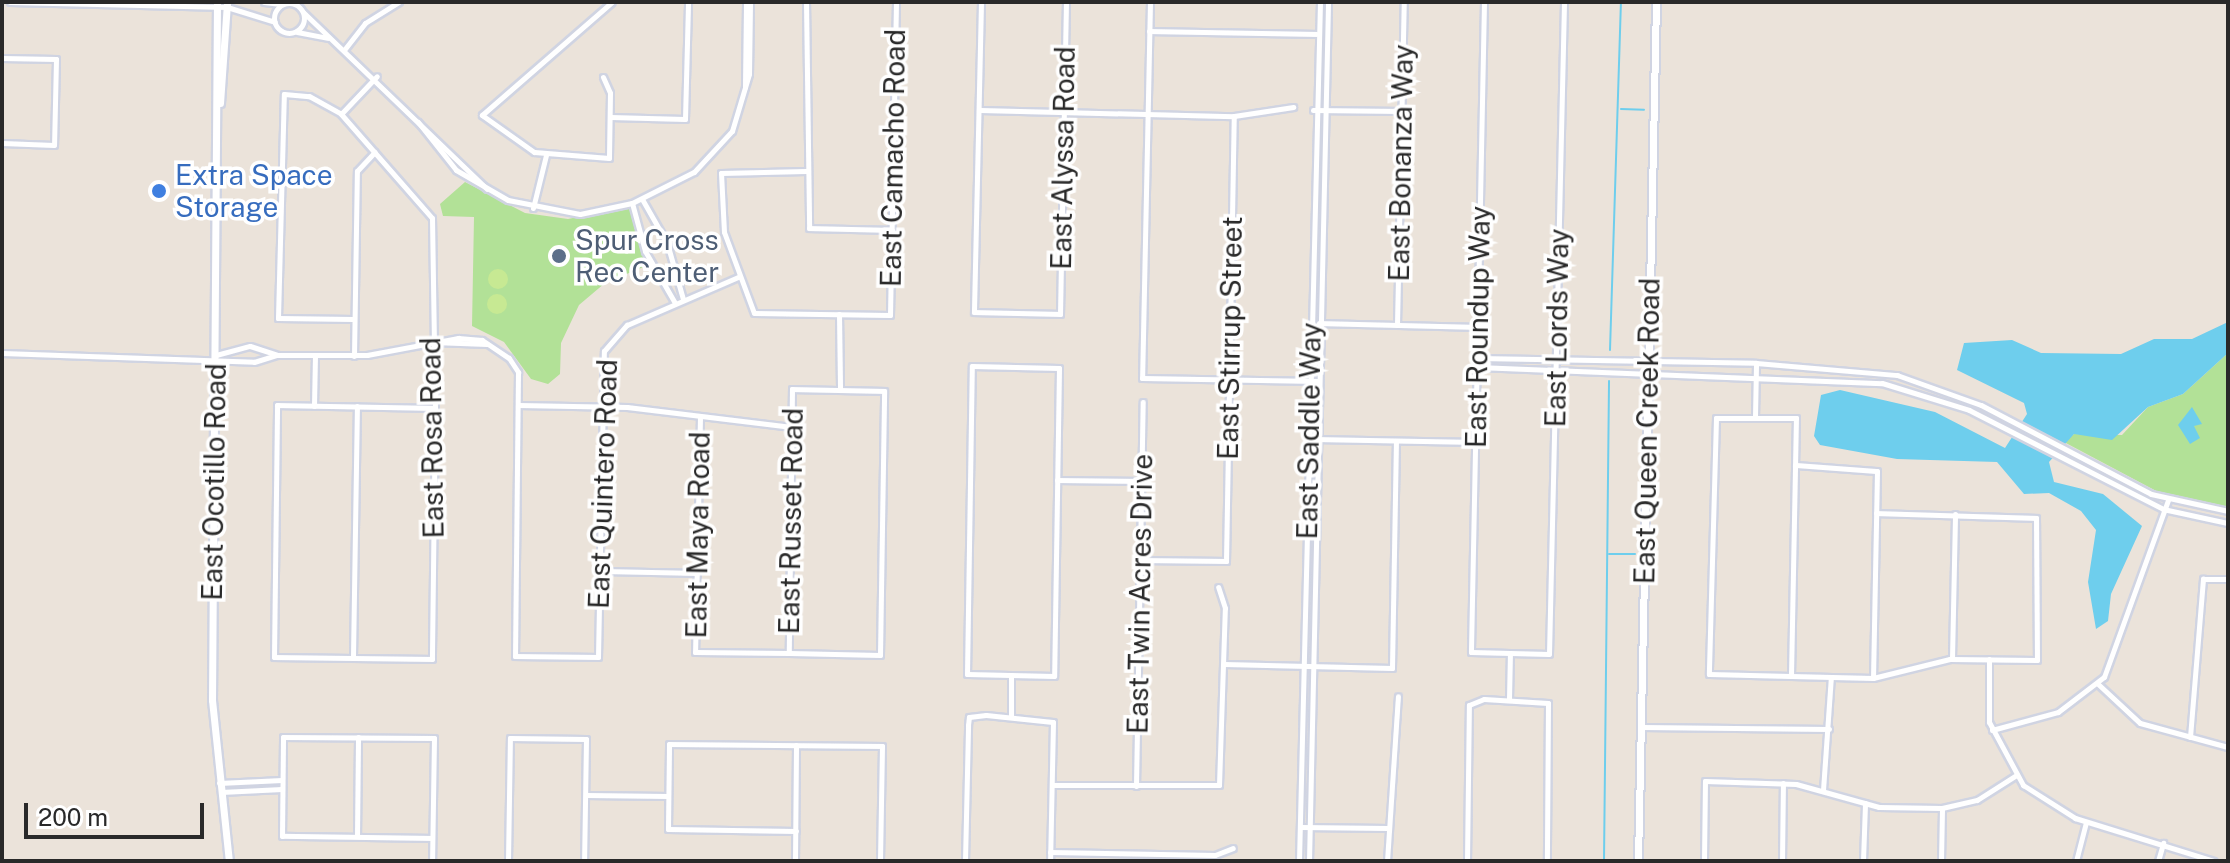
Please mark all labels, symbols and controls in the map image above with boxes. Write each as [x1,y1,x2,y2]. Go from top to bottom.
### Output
street label: East Camacho Road [874,29,912,287]
street label: East Bonanza Way [1382,44,1420,282]
street label: East Alyssa Road [1044,46,1082,270]
place label: Extra Space Storage [175,158,333,224]
marker: Extra Space Storage [150,182,168,200]
street label: East Roundup Way [1459,205,1497,449]
street label: East Stirrup Street [1211,216,1249,460]
place label: Spur Cross Rec Center [575,223,719,289]
street label: East Lords Way [1538,228,1576,428]
marker: Spur Cross Rec Center [550,247,568,265]
street label: East Queen Creek Road [1628,277,1666,585]
street label: East Saddle Way [1290,322,1328,540]
street label: East Rosa Road [413,337,451,539]
street label: East Quintero Road [582,358,624,610]
street label: East Ocotillo Road [195,363,233,601]
street label: East Russet Road [772,407,810,635]
street label: East Maya Road [679,431,717,639]
street label: East Twin Acres Drive [1121,454,1159,734]
scale bar [28,787,208,837]
text: 200 m [38,803,108,831]

